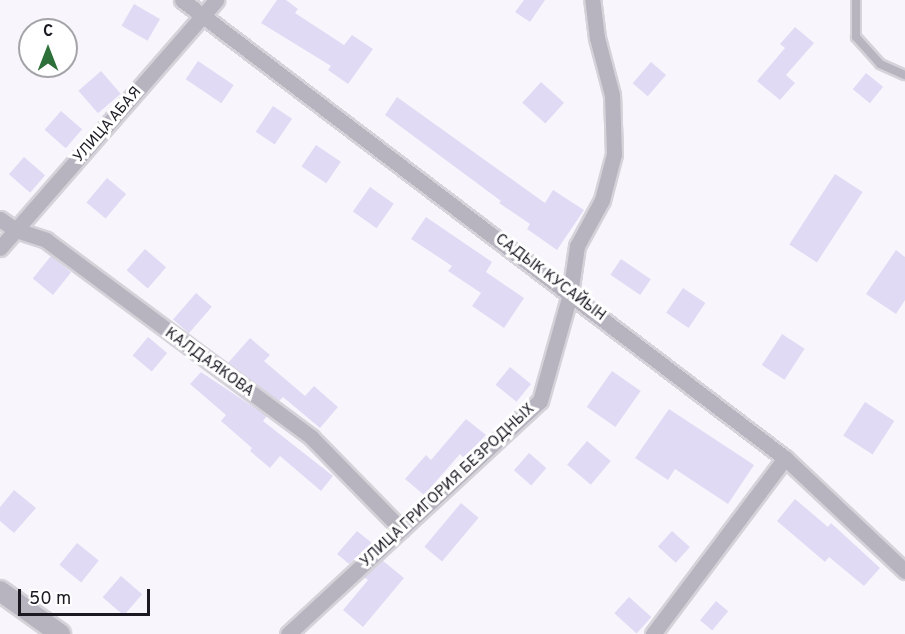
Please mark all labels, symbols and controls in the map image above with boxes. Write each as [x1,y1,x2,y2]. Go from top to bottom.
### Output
north arrow [18,18,78,78]
text: С [43,22,53,42]
street label: УЛИЦА АБАЯ [70,83,146,167]
street label: САДЫК КУСАЙЫН [491,231,609,325]
street label: КАЛДАЯКОВА [161,325,257,401]
street label: УЛИЦА ГРИГОРИЯ БЕЗРОДНЫХ [357,400,539,572]
scale bar [21,577,153,615]
text: 50 m [29,588,71,611]

